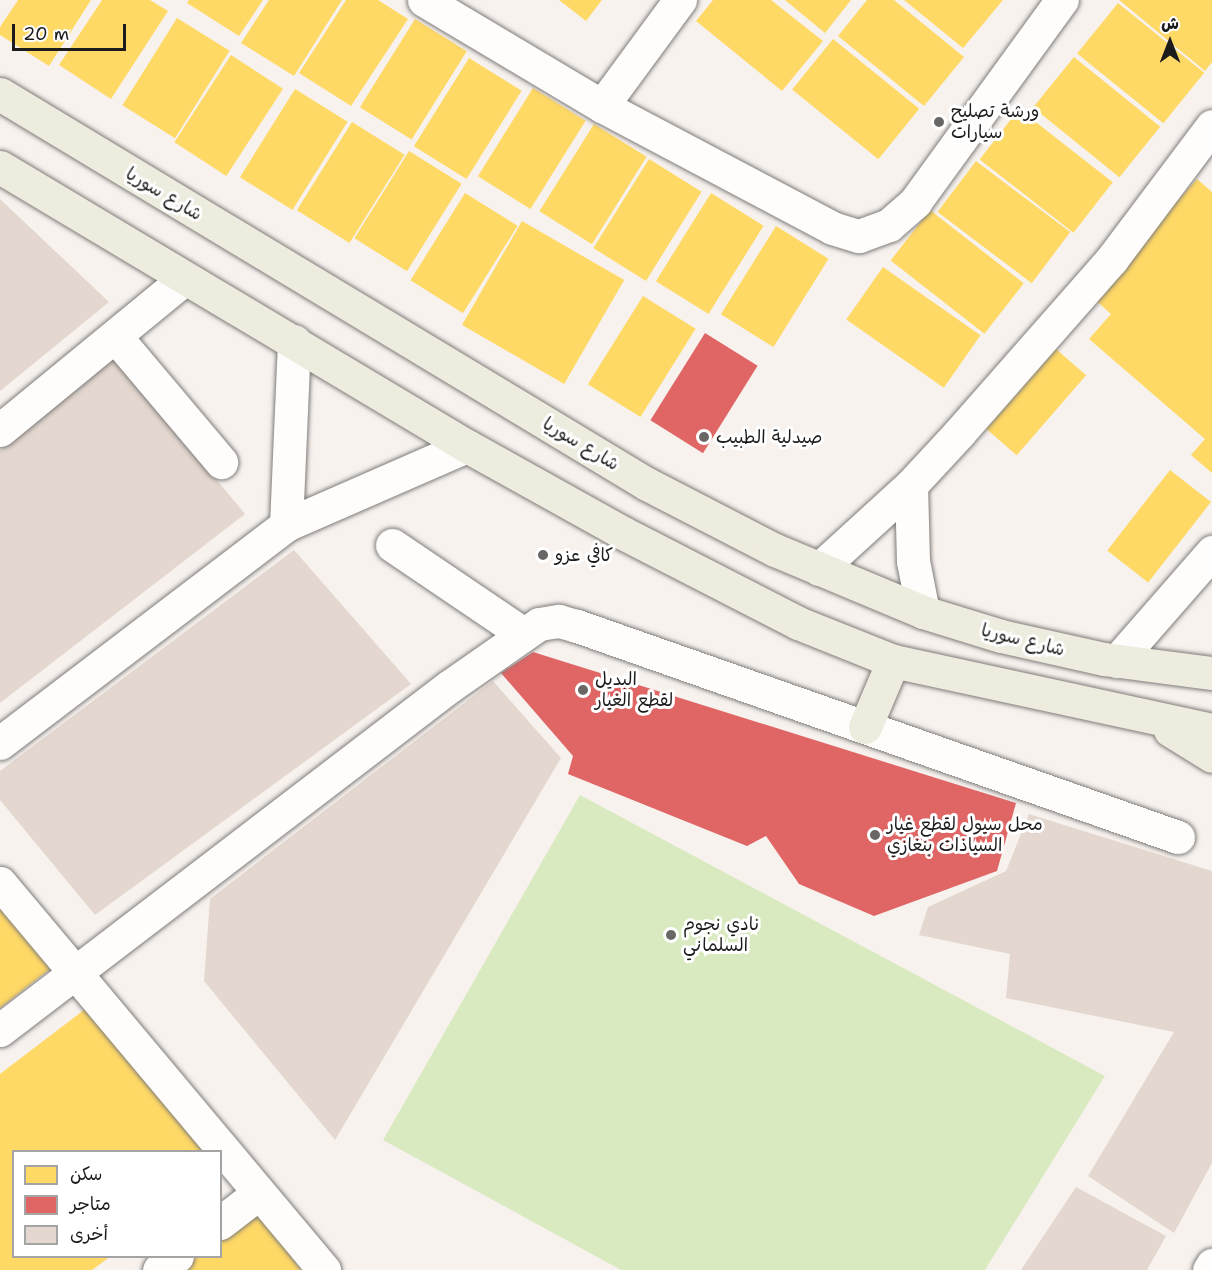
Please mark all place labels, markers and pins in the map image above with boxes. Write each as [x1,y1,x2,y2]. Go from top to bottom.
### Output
place label: ورشة تصليح سيارات [951,101,1039,144]
marker: ورشة تصليح سيارات [932,115,946,129]
place label: صيدلية الطبيب [716,426,822,448]
marker: صيدلية الطبيب [697,430,711,444]
place label: كافي عزو [555,544,613,566]
marker: كافي عزو [536,548,550,562]
place label: البديل لقطع الغيار [595,669,673,712]
marker: البديل لقطع الغيار [576,683,590,697]
place label: محل سيول لقطع غيار السياذات بنغازي [887,814,1043,856]
marker: محل سيول لقطع غيار السياذات بنغازي [868,828,882,842]
place label: نادي نجوم السلماني [683,914,759,956]
marker: نادي نجوم السلماني [664,928,678,942]

